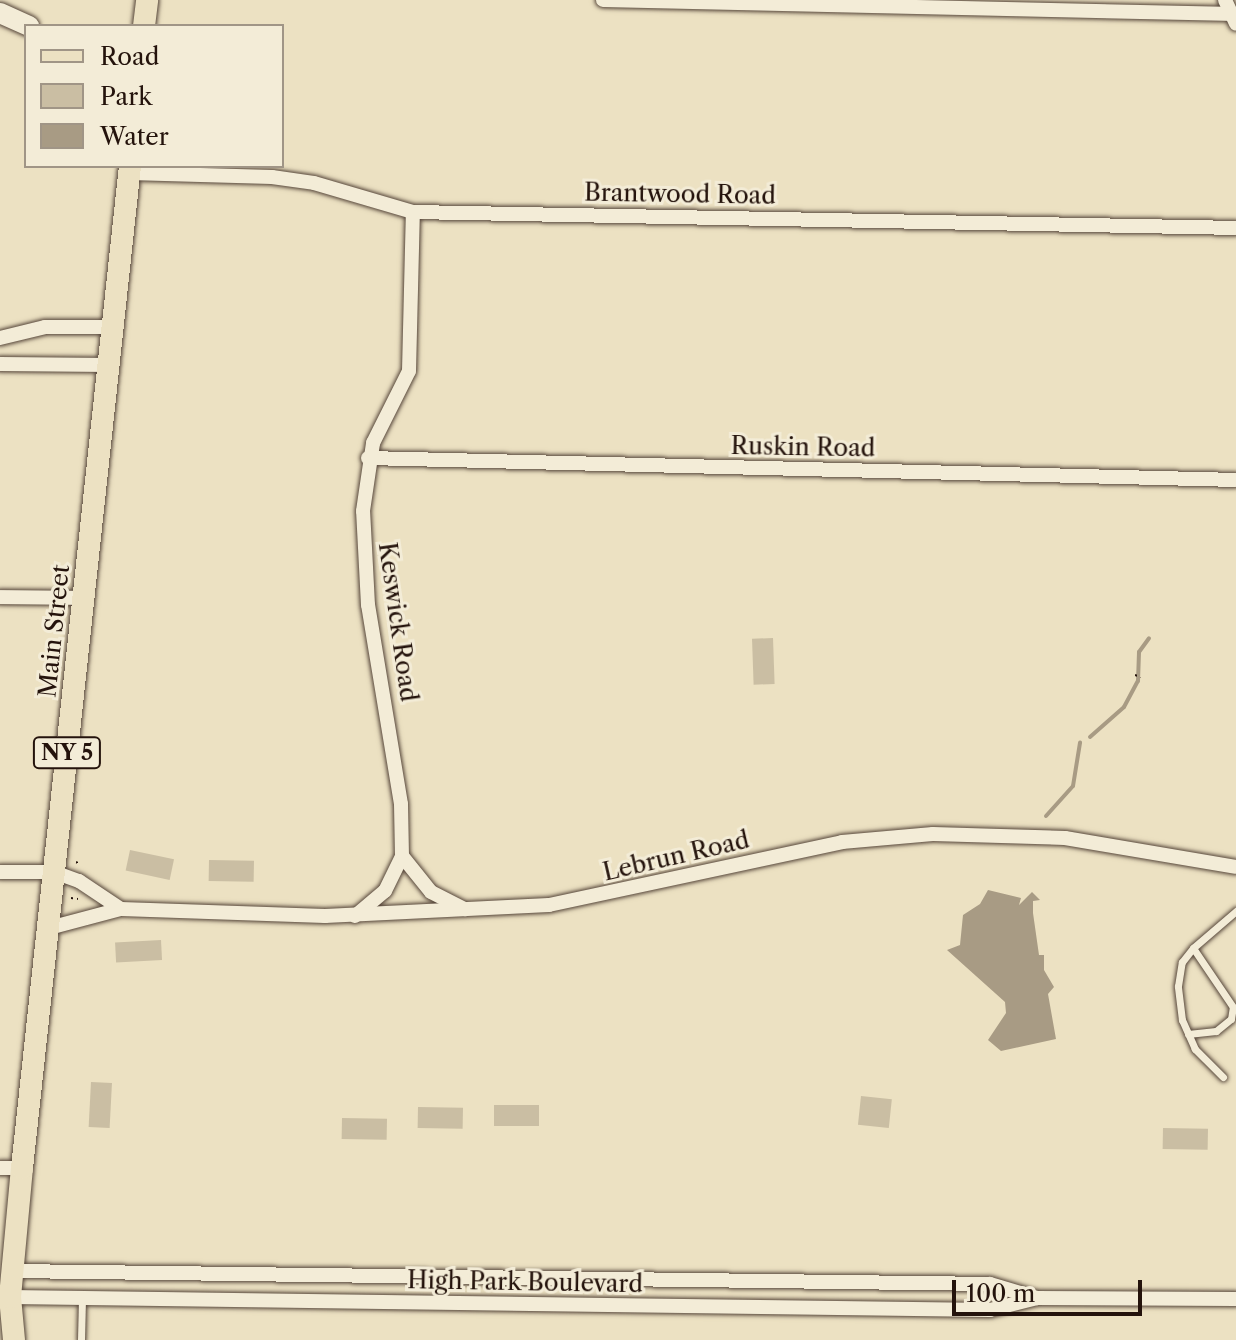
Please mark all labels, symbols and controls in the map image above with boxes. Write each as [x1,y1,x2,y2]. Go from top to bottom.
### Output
legend [24,24,284,168]
text: Road [100,42,159,71]
text: Park [100,82,152,111]
text: Water [100,122,169,151]
street label: Brantwood Road [584,178,776,210]
street label: Ruskin Road [730,431,876,463]
street label: Keswick Road [373,540,423,704]
street label: Main Street [33,563,75,699]
road number: NY 5 [31,735,103,771]
street label: Lebrun Road [600,825,752,887]
scale bar [956,1264,1146,1314]
street label: High Park Boulevard [407,1266,643,1298]
text: 100 m [966,1279,1035,1308]

